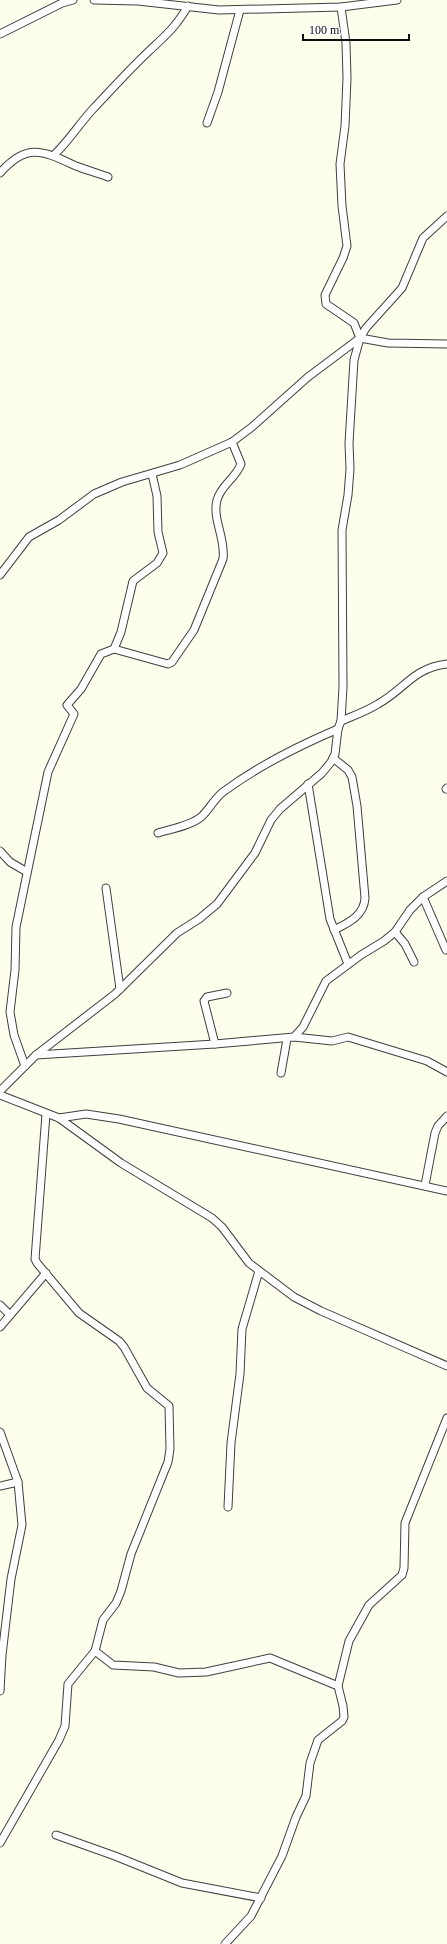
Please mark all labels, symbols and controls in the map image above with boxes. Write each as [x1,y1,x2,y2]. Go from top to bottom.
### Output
scale bar [303,16,409,42]
text: 100 m [309,23,340,37]

